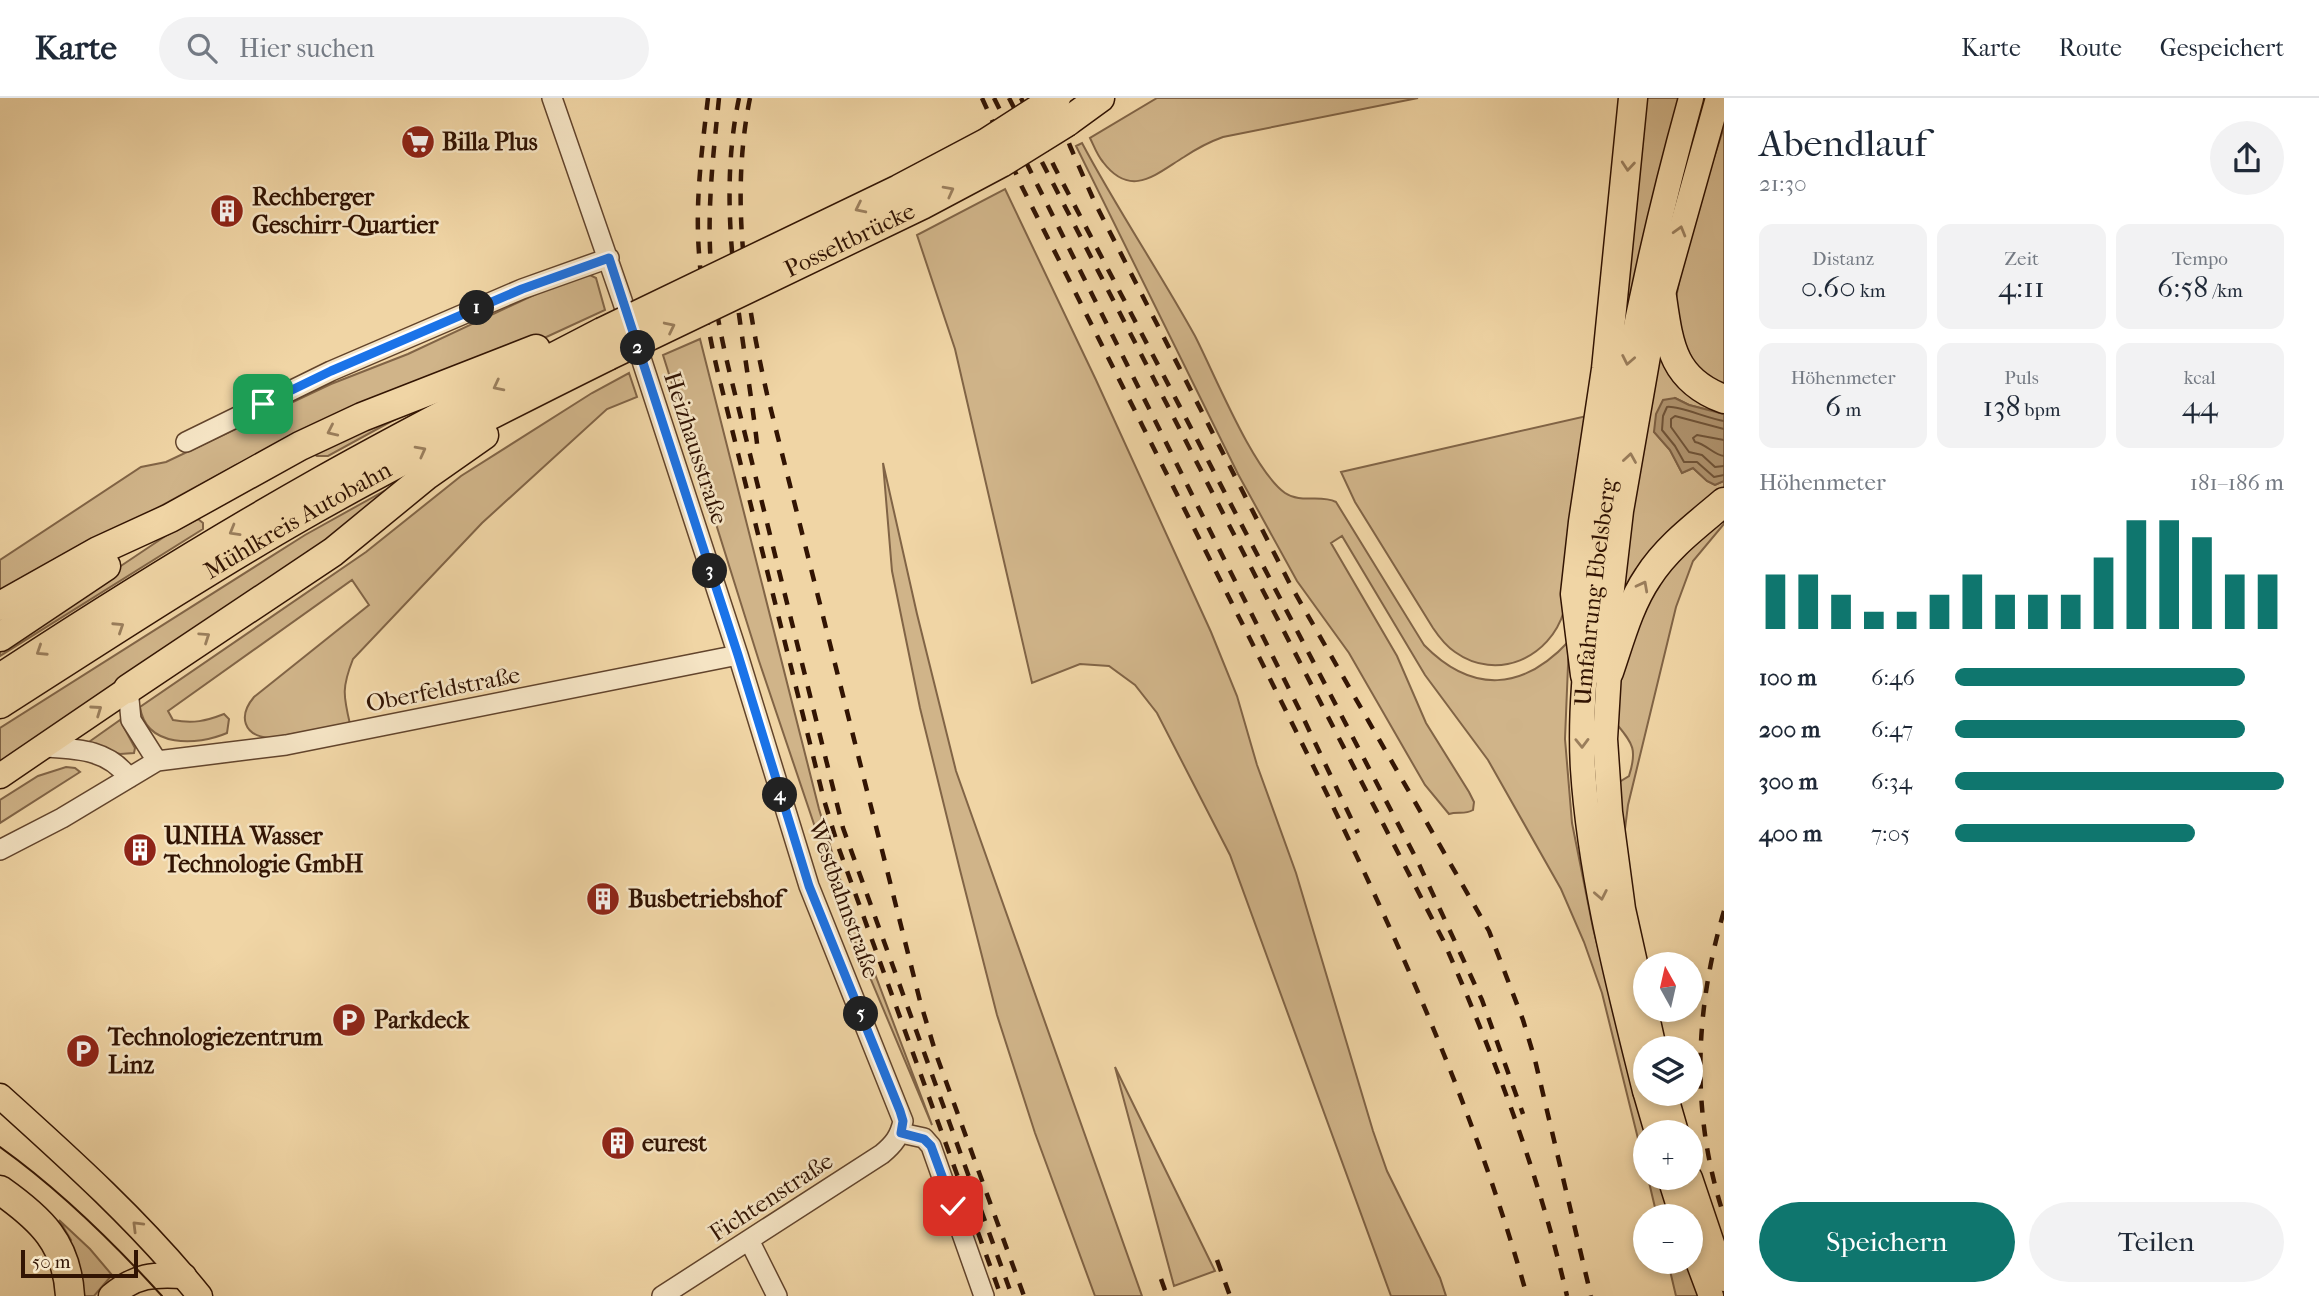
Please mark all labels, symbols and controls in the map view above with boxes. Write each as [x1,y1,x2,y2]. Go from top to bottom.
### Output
search box [159,17,649,80]
text: Karte [35,29,117,68]
icon: search [183,29,221,67]
text: Hier suchen [239,33,375,64]
text: Karte [1961,34,2021,62]
text: Route [2059,34,2122,62]
text: Gespeichert [2160,34,2284,62]
text: Abendlauf [1759,121,1927,166]
button: share [2210,121,2284,195]
supermarket icon: Billa Plus [399,123,437,161]
place label: Billa Plus [442,128,538,156]
one-way arrow [1621,161,1636,172]
text: 21:30 [1759,170,1807,197]
place label: Rechberger Geschirr-Quartier [252,183,439,239]
one-way arrow [942,186,954,199]
building icon: Rechberger Geschirr-Quartier [208,192,246,230]
street label: Posseltbrücke [780,197,919,283]
one-way arrow [855,199,867,213]
one-way arrow [1672,225,1687,237]
text: Distanz [1812,248,1874,270]
text: Zeit [2004,248,2039,270]
text: Tempo [2172,248,2228,270]
text: 0.60 [1801,270,1856,305]
text: 4:11 [1998,270,2045,305]
text: 6:58 [2157,270,2208,305]
text: km [1856,280,1886,302]
text: /km [2208,280,2243,302]
pin: 1 [460,290,494,326]
text: 1 [473,296,480,318]
one-way arrow [663,321,675,335]
pin: 2 [620,330,656,366]
text: 2 [633,336,642,358]
one-way arrow [1622,354,1637,366]
text: Höhenmeter [1791,367,1895,389]
text: Puls [2004,367,2039,389]
text: kcal [2184,367,2216,389]
street label: Heizhausstraße [658,368,734,528]
pin [233,374,293,434]
one-way arrow [493,377,505,391]
icon: arrive [244,385,282,423]
text: 6 [1825,389,1841,424]
text: 138 [1982,389,2021,424]
text: 44 [2182,389,2218,424]
text: m [1841,399,1861,421]
text: bpm [2021,399,2061,421]
one-way arrow [327,423,339,437]
one-way arrow [414,445,426,459]
one-way arrow [1622,452,1637,464]
street label: Mühlkreis Autobahn [199,455,396,585]
text: Höhenmeter [1759,469,1886,496]
text: 181–186 m [2190,469,2284,496]
street label: Umfahrung Ebelsberg [1569,475,1623,707]
one-way arrow [229,523,242,536]
pin: 3 [692,554,728,588]
text: 3 [706,559,713,581]
one-way arrow [1635,580,1648,593]
one-way arrow [111,623,124,636]
one-way arrow [197,633,210,646]
one-way arrow [36,643,49,656]
street label: Oberfeldstraße [364,660,523,718]
text: 100 m [1759,664,1817,691]
text: 6:46 [1871,664,1915,691]
one-way arrow [89,706,102,718]
text: 200 m [1759,716,1820,743]
text: 6:47 [1871,716,1913,743]
one-way arrow [1575,738,1590,749]
text: 300 m [1759,768,1818,795]
text: 6:34 [1871,768,1912,795]
pin: 4 [762,778,798,812]
text: 4 [774,783,785,805]
street label: Westbahnstraße [802,815,886,982]
text: 400 m [1759,820,1822,847]
text: 7:05 [1871,820,1910,847]
place label: UNIHA Wasser Technologie GmbH [163,822,363,878]
building icon: UNIHA Wasser Technologie GmbH [121,831,159,869]
building icon: Busbetriebshof [584,880,622,918]
place label: Busbetriebshof [628,885,788,913]
one-way arrow [1593,889,1608,901]
north arrow [1633,952,1703,1022]
map controls [1633,952,1703,1274]
pin: 5 [844,996,878,1032]
parking icon: Parkdeck [330,1001,368,1039]
text: 5 [856,1002,865,1024]
place label: Parkdeck [374,1006,470,1034]
place label: Technologiezentrum Linz [107,1023,324,1079]
parking icon: Technologiezentrum Linz [64,1032,102,1070]
button: layers [1633,1036,1703,1106]
button: + [1633,1120,1703,1190]
building icon: eurest [599,1124,637,1162]
place label: eurest [642,1129,707,1157]
street label: Fichtenstraße [704,1147,838,1247]
pin [923,1176,983,1236]
icon: check [934,1187,972,1225]
button: Speichern [1759,1202,2015,1282]
button: Teilen [2029,1202,2284,1282]
button: − [1633,1204,1703,1274]
one-way arrow [132,1222,145,1235]
scale bar [21,1247,138,1279]
text: 50 m [32,1251,71,1273]

